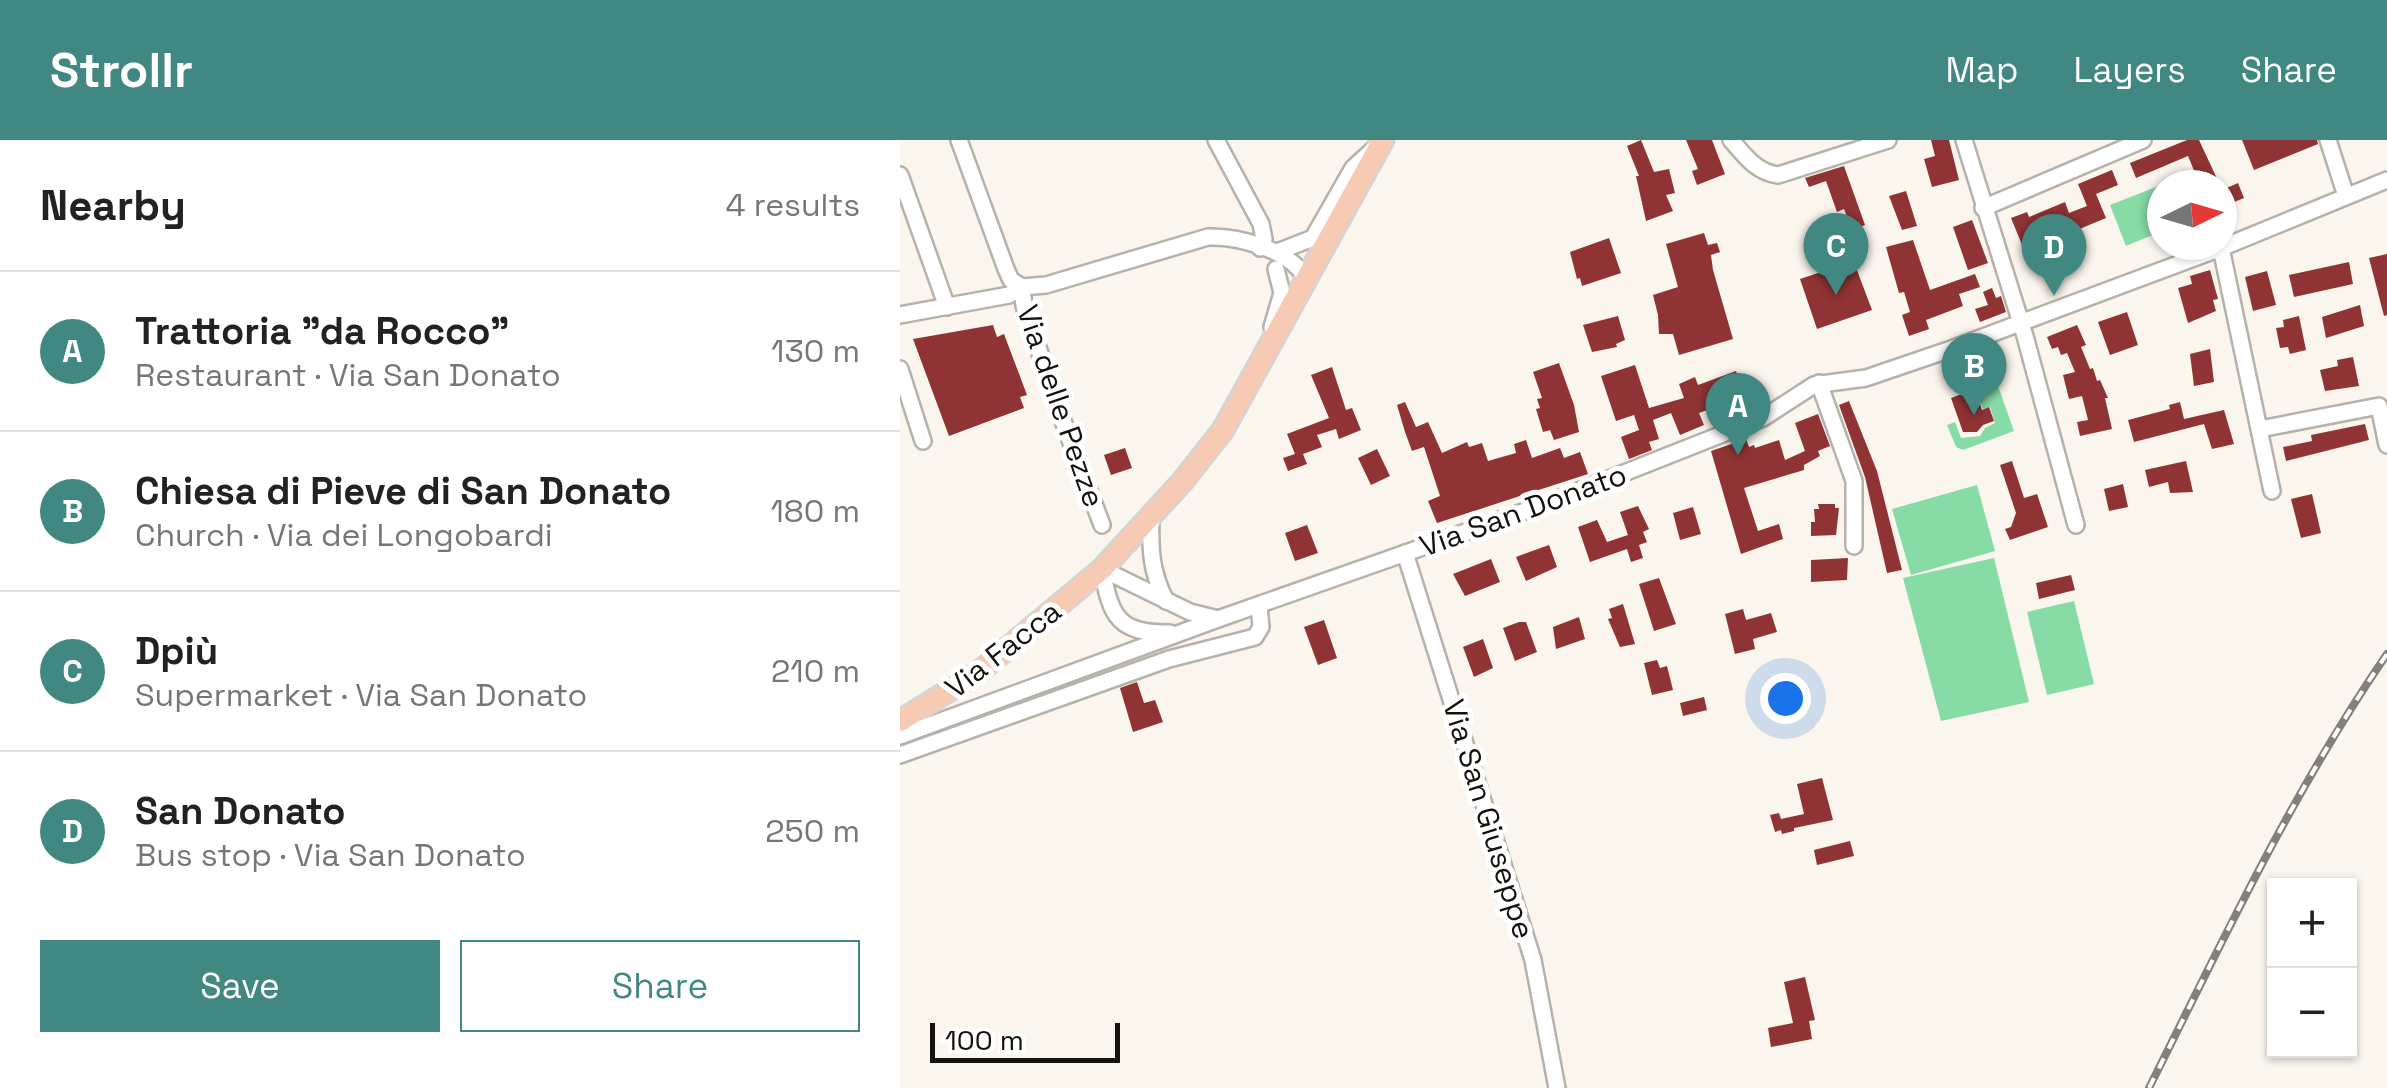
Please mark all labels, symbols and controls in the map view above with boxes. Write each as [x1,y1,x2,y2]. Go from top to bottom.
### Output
text: Strollr [50,40,193,101]
text: Map [1945,48,2018,92]
text: Layers [2073,48,2186,92]
text: Share [2241,48,2337,92]
north arrow [2147,170,2237,260]
text: Nearby [40,179,186,232]
text: 4 results [725,185,860,225]
pin: C [1804,212,1868,295]
pin: D [2022,214,2086,296]
street label: Via delle Pezze [1008,300,1114,512]
text: Trattoria "da Rocco" [135,307,509,355]
text: A [62,331,83,371]
text: 130 m [771,331,860,371]
pin: B [1942,332,2006,415]
text: Restaurant · Via San Donato [135,355,561,395]
pin: A [1706,372,1770,455]
street label: Via San Donato [1414,454,1632,566]
text: Chiesa di Pieve di San Donato [135,467,671,515]
text: B [62,491,83,531]
text: 180 m [770,491,860,531]
text: Church · Via dei Longobardi [135,515,553,555]
street label: Via Facca [937,592,1069,706]
text: Dpiù [135,627,218,675]
text: C [62,651,83,691]
text: 210 m [771,651,860,691]
your location [1760,673,1811,724]
text: Supermarket · Via San Donato [135,675,587,715]
street label: Via San Giuseppe [1434,695,1544,943]
text: San Donato [135,787,346,835]
text: D [62,811,83,851]
text: 250 m [765,811,860,851]
text: Bus stop · Via San Donato [135,835,526,875]
map controls [2267,878,2357,1058]
button: + [2267,878,2357,968]
button: Save [40,940,440,1032]
button: Share [460,940,860,1032]
button: − [2267,968,2357,1058]
scale bar [930,1018,1120,1062]
text: 100 m [945,1022,1024,1058]

